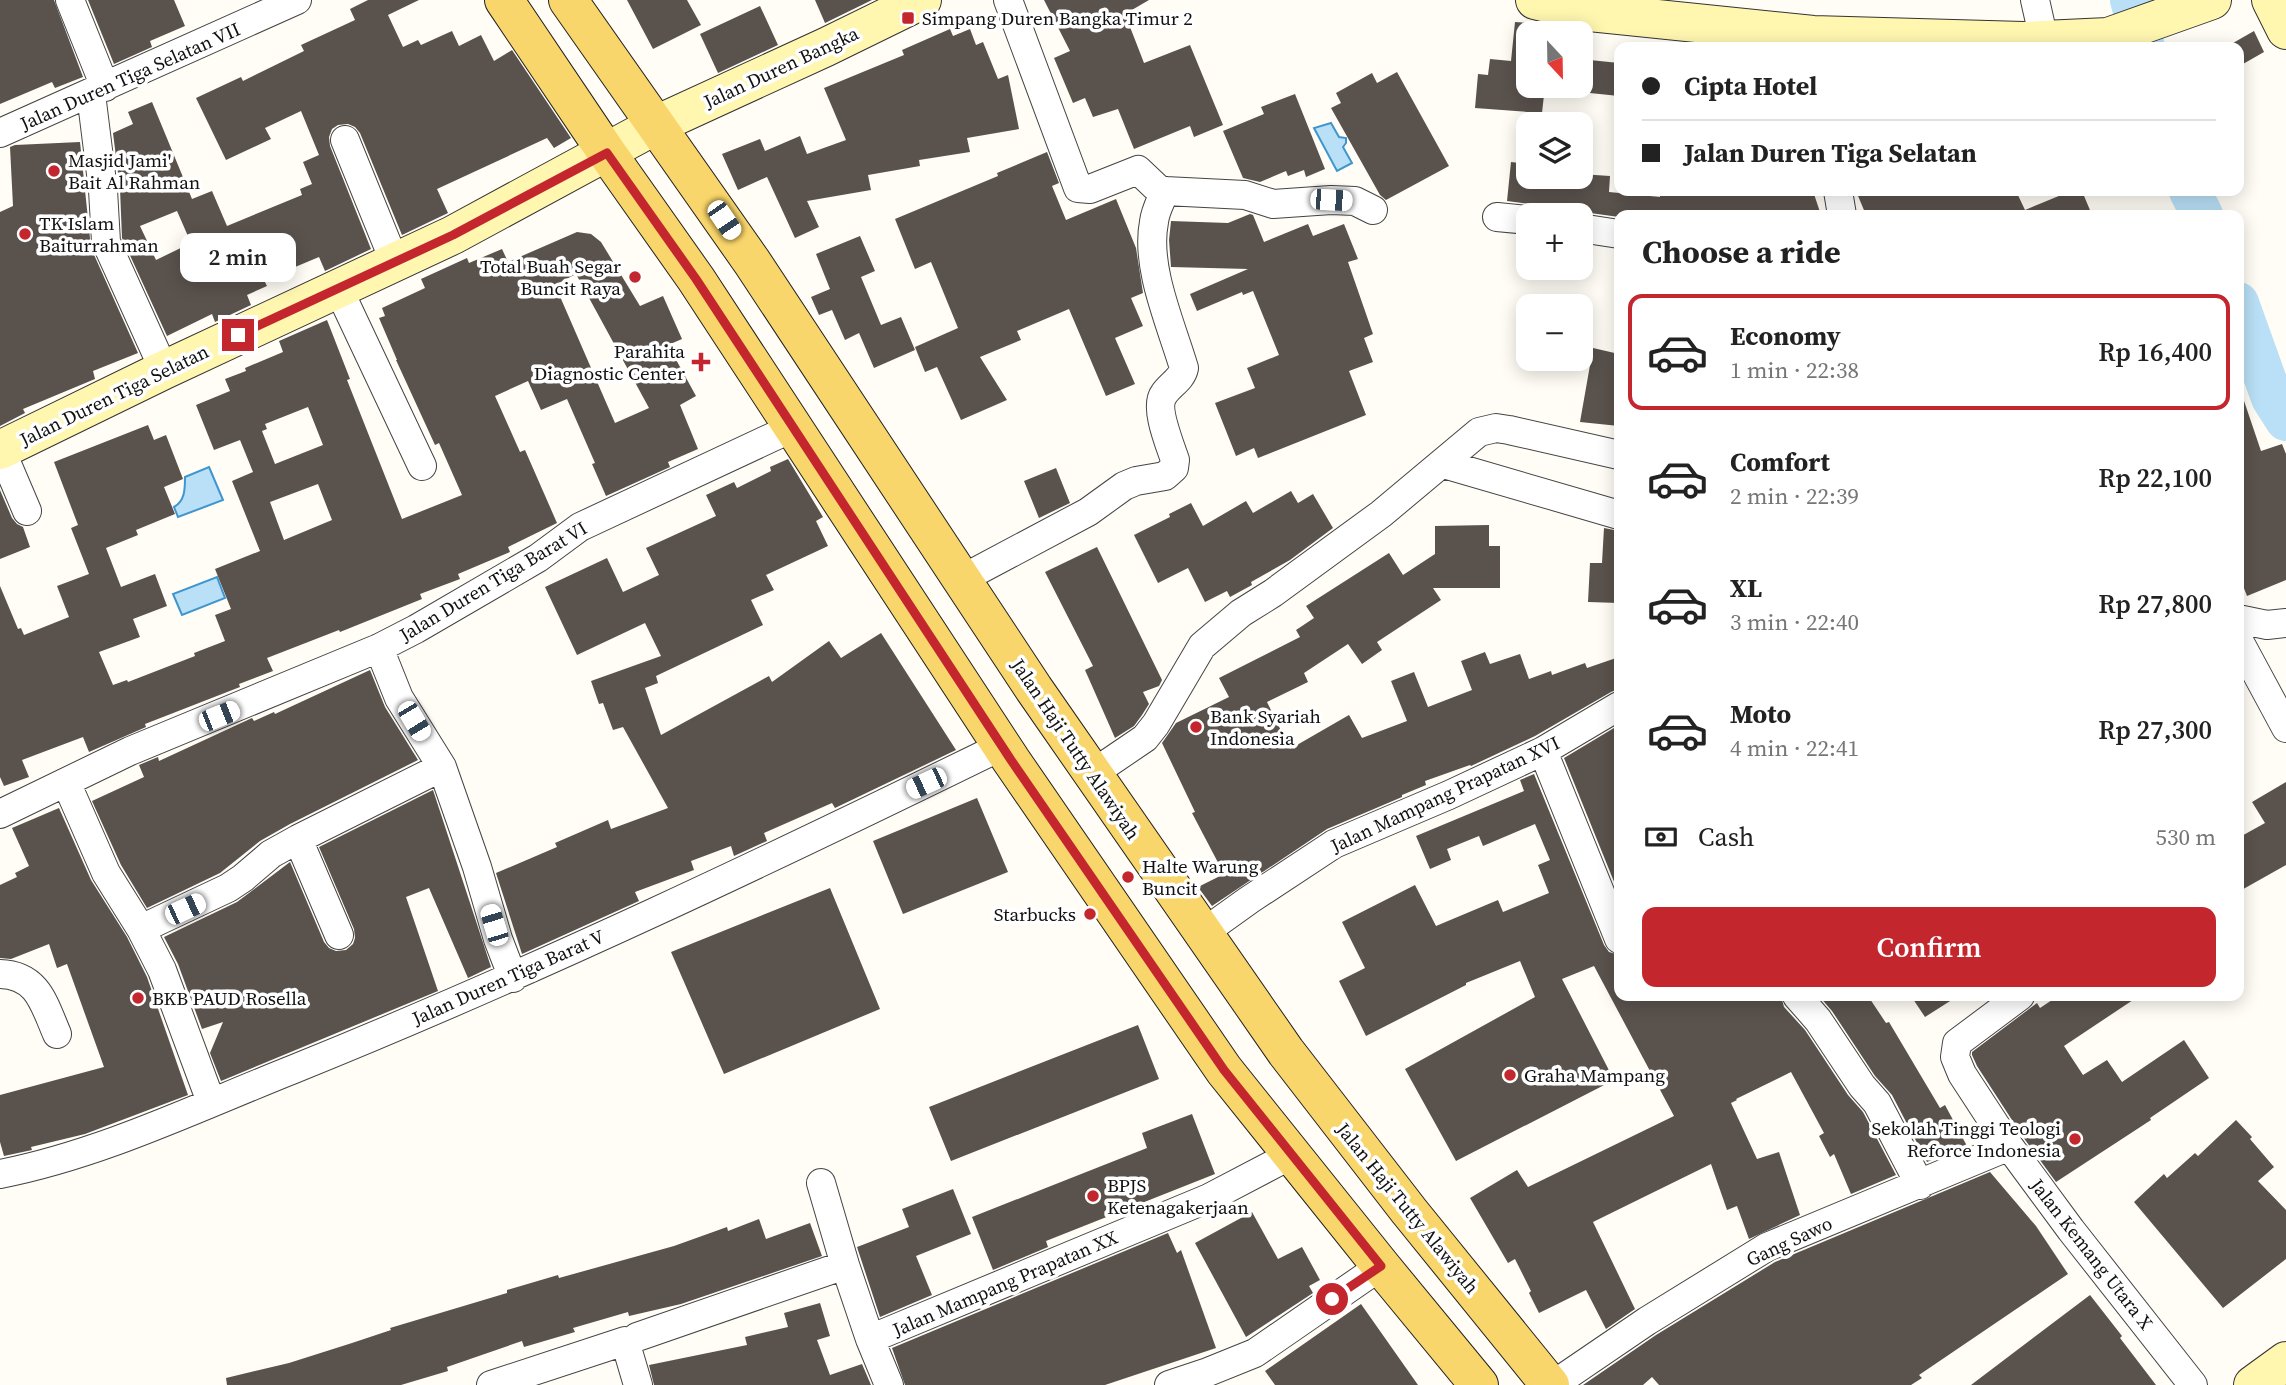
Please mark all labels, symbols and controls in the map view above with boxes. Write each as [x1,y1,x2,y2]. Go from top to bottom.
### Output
place label: Simpang Duren Bangka Timur 2 [922,5,1193,31]
marker: Simpang Duren Bangka Timur 2 [900,10,916,26]
street label: Jalan Duren Tiga Selatan VII [15,16,244,137]
street label: Jalan Duren Bangka [698,20,863,115]
north arrow [1516,21,1592,98]
map controls [1516,21,1593,371]
text: Cipta Hotel [1684,68,1817,104]
button: layers [1516,112,1593,189]
text: Jalan Duren Tiga Selatan [1684,135,1977,171]
place label: Masjid Jami' Bait Al Rahman [68,147,200,195]
marker: Masjid Jami' Bait Al Rahman [46,163,62,179]
car [1310,188,1353,212]
car [704,197,745,243]
button: + [1516,203,1593,280]
place label: TK Islam Baiturrahman [39,210,159,258]
marker: TK Islam Baiturrahman [17,226,33,242]
text: Choose a ride [1642,230,1841,274]
callout: 2 min [180,233,296,282]
text: 2 min [208,241,268,273]
place label: Total Buah Segar Buncit Raya [480,253,621,301]
marker: Total Buah Segar Buncit Raya [627,269,643,285]
button: − [1516,294,1593,371]
text: Economy [1730,318,1841,354]
route end [222,319,254,351]
icon: car [1646,321,1709,384]
text: Rp 16,400 [2098,334,2212,370]
street label: Jalan Duren Tiga Selatan [14,338,213,453]
place label: Parahita Diagnostic Center [534,338,685,386]
marker: Parahita Diagnostic Center [691,352,711,372]
text: 1 min · 22:38 [1730,354,1859,386]
text: Comfort [1730,444,1830,480]
icon: car [1646,447,1709,510]
text: Rp 22,100 [2098,460,2212,496]
text: 2 min · 22:39 [1730,480,1859,512]
street label: Jalan Duren Tiga Barat VI [393,515,592,648]
text: XL [1730,570,1762,606]
icon: car [1646,573,1709,636]
text: Rp 27,800 [2098,586,2212,622]
text: 3 min · 22:40 [1730,606,1859,638]
street label: Jalan Haji Tutty Alawiyah [1005,653,1146,845]
text: Moto [1730,696,1791,732]
car [196,698,243,734]
car [395,698,434,744]
icon: car [1646,699,1709,762]
place label: Bank Syariah Indonesia [1210,703,1321,751]
text: Rp 27,300 [2098,712,2212,748]
marker: Bank Syariah Indonesia [1188,719,1204,735]
street label: Jalan Mampang Prapatan XVI [1325,729,1564,859]
text: 4 min · 22:41 [1730,732,1859,764]
car [903,765,950,801]
icon: cash [1642,818,1680,856]
text: Cash [1698,819,1754,855]
text: 530 m [2155,821,2216,853]
place label: Halte Warung Buncit [1142,853,1259,901]
marker: Halte Warung Buncit [1120,869,1136,885]
car [162,891,209,927]
place label: Starbucks [994,901,1076,927]
car [478,902,511,948]
marker: Starbucks [1082,906,1098,922]
button: Confirm [1642,907,2216,987]
street label: Jalan Duren Tiga Barat V [407,923,608,1031]
place label: BKB PAUD Rosella [152,985,307,1011]
marker: BKB PAUD Rosella [130,990,146,1006]
place label: Graha Mampang [1524,1062,1665,1088]
marker: Graha Mampang [1502,1067,1518,1083]
place label: Sekolah Tinggi Teologi Reforce Indonesia [1871,1115,2061,1163]
street label: Jalan Haji Tutty Alawiyah [1330,1116,1485,1299]
marker: Sekolah Tinggi Teologi Reforce Indonesia [2067,1131,2083,1147]
place label: BPJS Ketenagakerjaan [1107,1172,1249,1220]
street label: Jalan Kemang Utara X [2024,1172,2160,1335]
marker: BPJS Ketenagakerjaan [1085,1188,1101,1204]
street label: Gang Sawo [1742,1210,1836,1272]
street label: Jalan Mampang Prapatan XX [888,1223,1122,1343]
route start [1316,1283,1348,1315]

